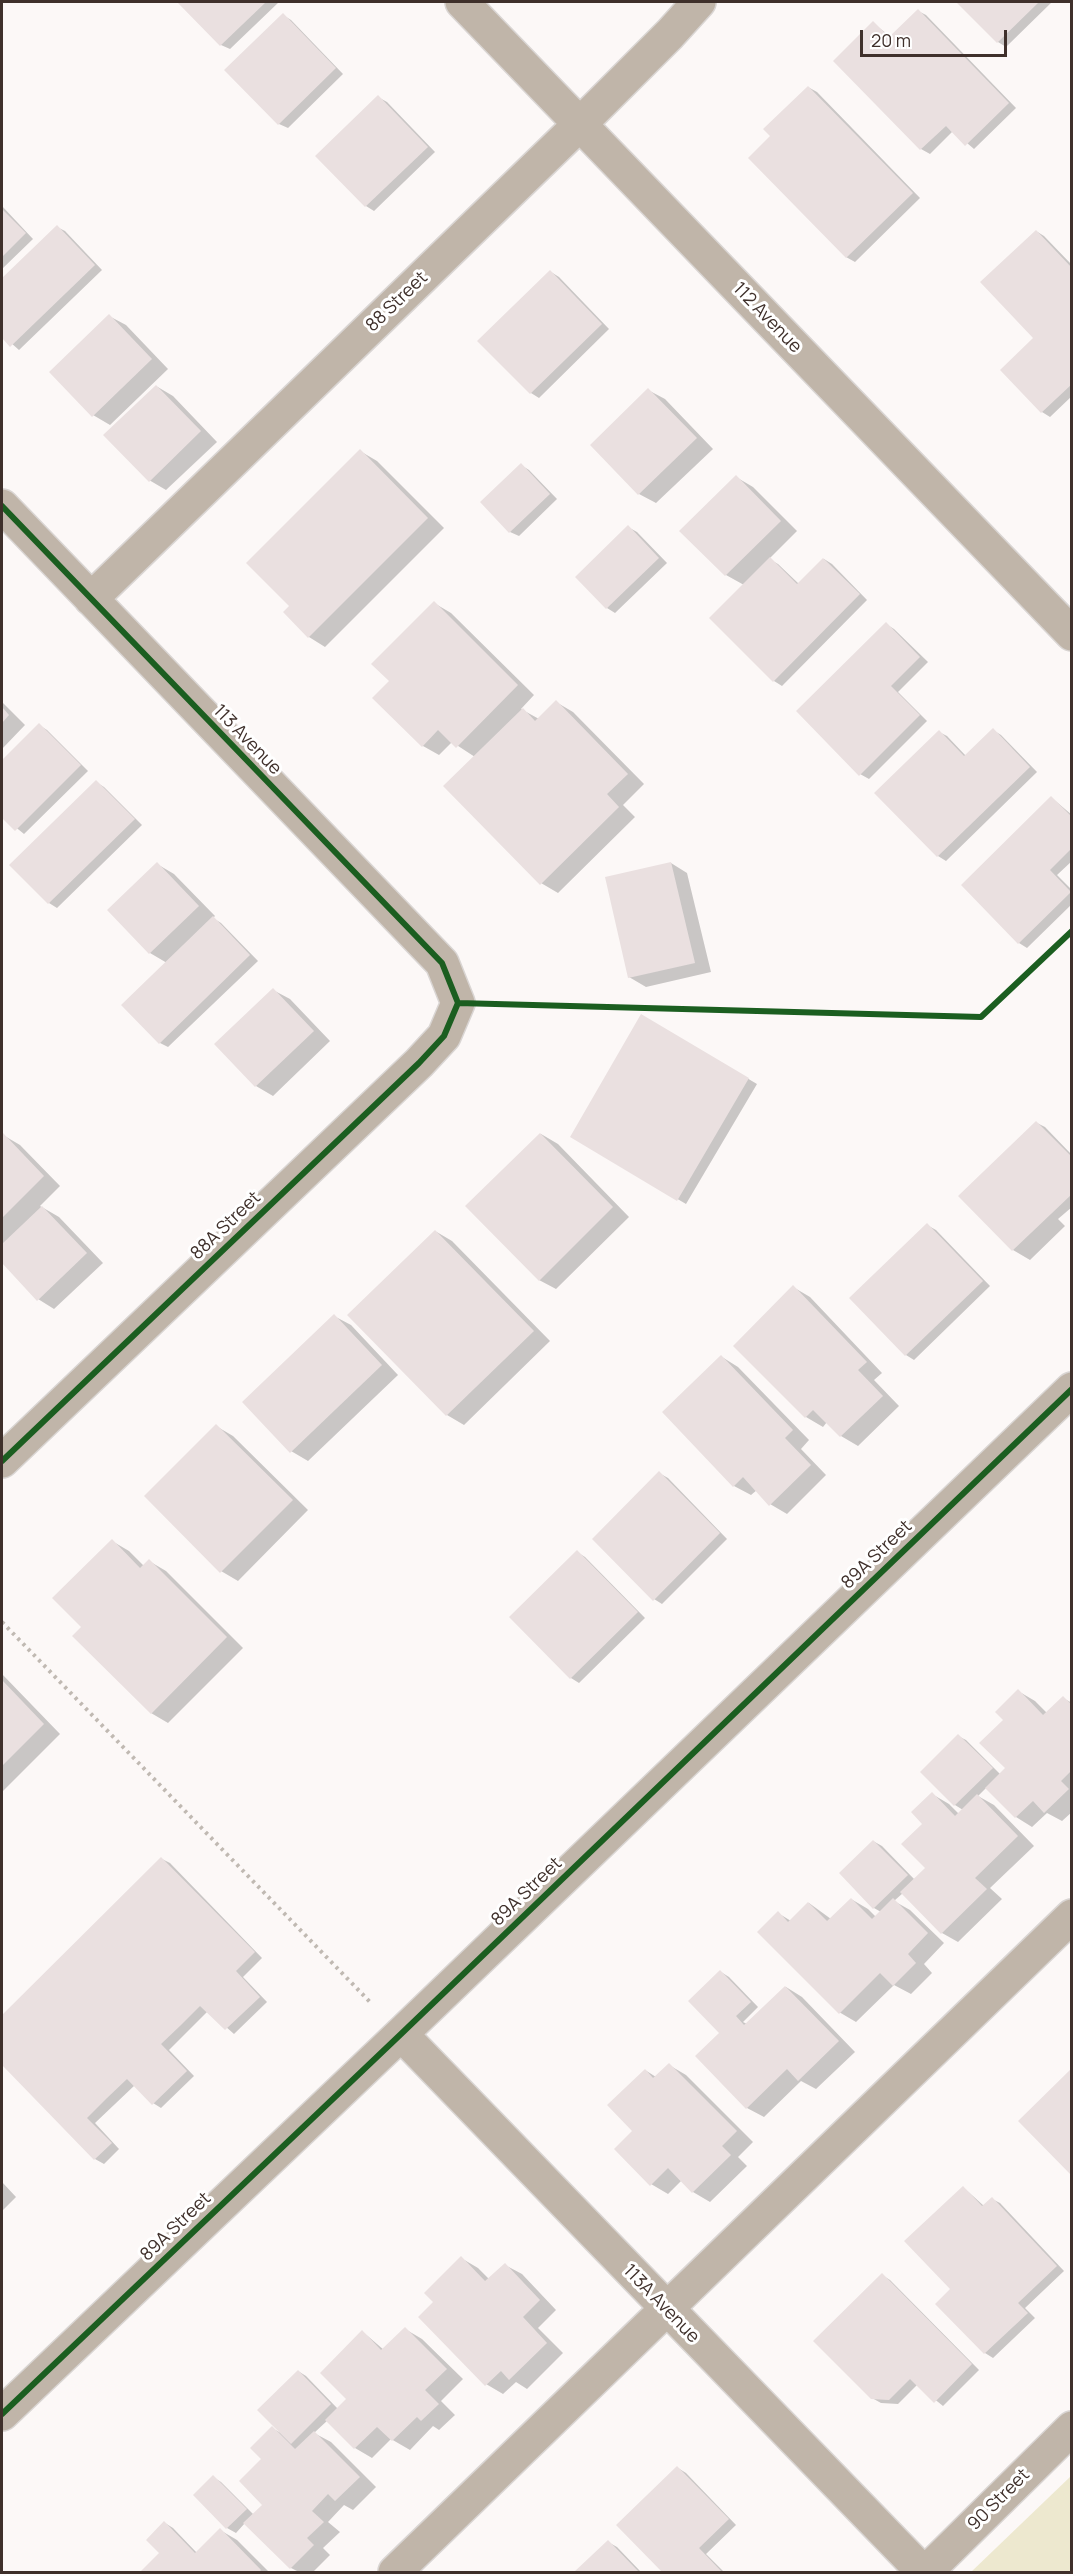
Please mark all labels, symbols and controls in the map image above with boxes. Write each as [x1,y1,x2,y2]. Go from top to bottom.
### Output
scale bar [863,18,1010,56]
text: 20 m [871,28,911,52]
street label: 88 Street [362,267,432,337]
street label: 112 Avenue [728,278,806,358]
street label: 113 Avenue [208,700,286,780]
street label: 88A Street [187,1187,265,1265]
street label: 89A Street [837,1516,917,1594]
street label: 89A Street [487,1853,567,1931]
street label: 89A Street [136,2188,216,2266]
street label: 113A Avenue [618,2260,704,2348]
street label: 90 Street [964,2465,1034,2535]

